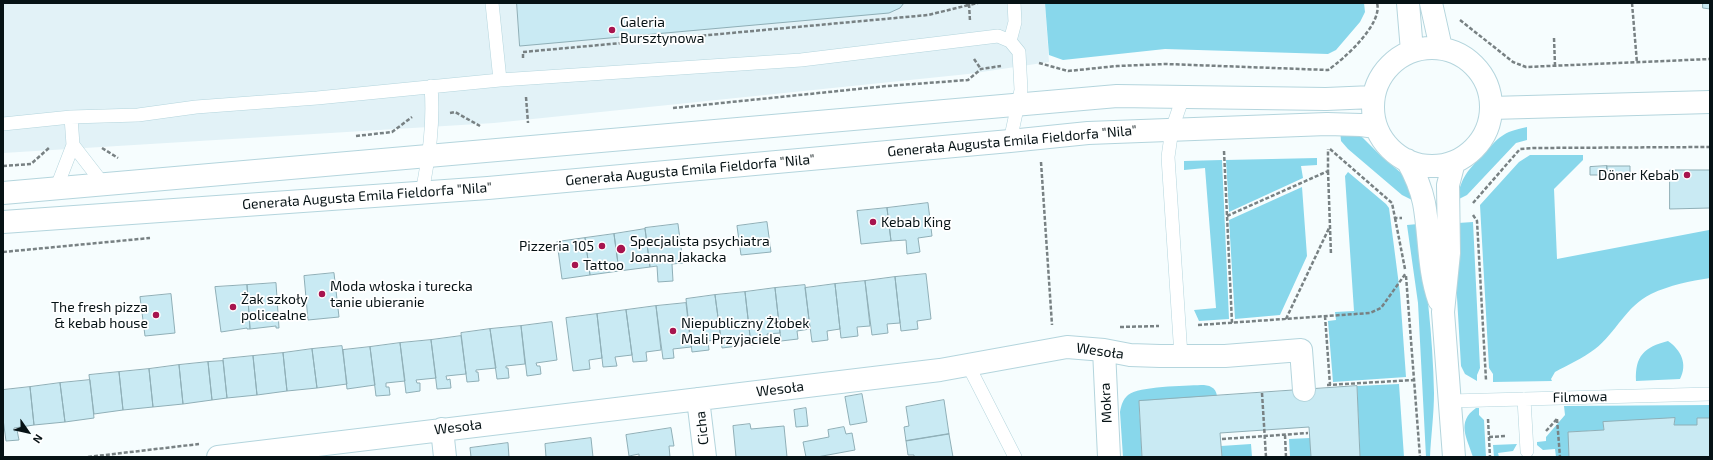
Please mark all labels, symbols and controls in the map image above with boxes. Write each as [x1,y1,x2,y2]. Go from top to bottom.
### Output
place label: Galeria Bursztynowa [620,14,704,46]
marker: Galeria Bursztynowa [607,25,617,35]
street label: Generała Augusta Emila Fieldorfa "Nila" [887,122,1137,160]
street label: Generała Augusta Emila Fieldorfa "Nila" [565,151,815,189]
place label: Döner Kebab [1598,167,1679,183]
marker: Döner Kebab [1682,170,1692,180]
street label: Generała Augusta Emila Fieldorfa "Nila" [242,179,492,213]
place label: Kebab King [881,214,951,230]
marker: Kebab King [868,217,878,227]
place label: Specjalista psychiatra Joanna Jakacka [630,233,770,266]
place label: Pizzeria 105 [519,238,594,254]
marker: Pizzeria 105 [597,241,607,251]
marker: Specjalista psychiatra Joanna Jakacka [615,243,627,255]
place label: Tattoo [583,257,624,273]
marker: Tattoo [570,260,580,270]
place label: Moda włoska i turecka tanie ubieranie [330,278,473,310]
marker: Moda włoska i turecka tanie ubieranie [317,289,327,299]
place label: Żak szkoły policealne [241,291,308,324]
place label: The fresh pizza & kebab house [51,299,148,332]
marker: Żak szkoły policealne [228,302,238,312]
marker: The fresh pizza & kebab house [151,310,161,320]
place label: Niepubliczny Żłobek Mali Przyjaciele [681,315,809,348]
marker: Niepubliczny Żłobek Mali Przyjaciele [668,326,678,336]
street label: Wesoła [1075,339,1125,363]
street label: Wesoła [755,378,805,400]
street label: Mokra [1097,382,1115,424]
street label: Filmowa [1553,388,1607,406]
street label: Cicha [692,410,712,446]
north arrow [8,412,48,452]
street label: Wesoła [433,416,483,438]
text: N [31,432,46,446]

